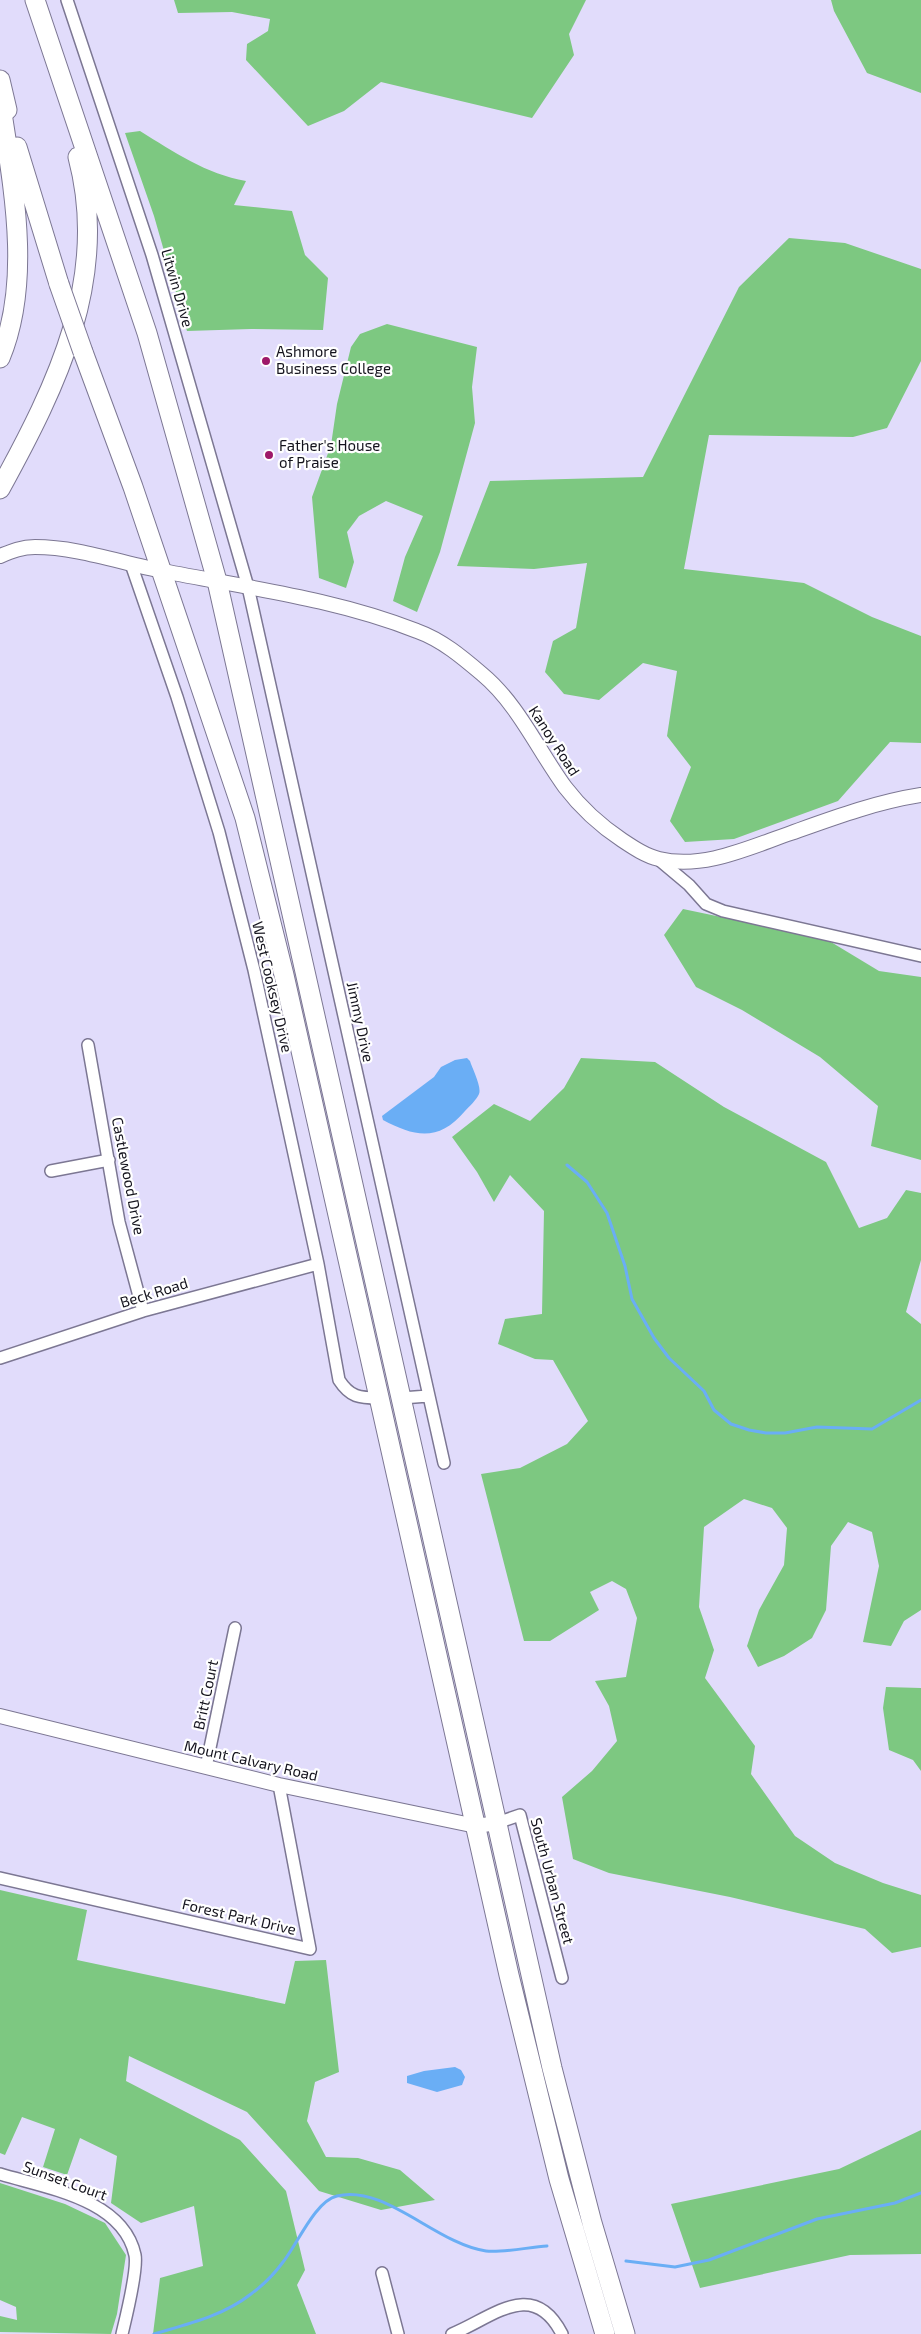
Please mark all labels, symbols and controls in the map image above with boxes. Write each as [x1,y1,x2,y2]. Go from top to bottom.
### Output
street label: Litwin Drive [158,246,198,329]
place label: Ashmore Business College [276,342,391,377]
marker: Ashmore Business College [260,355,272,367]
place label: Father's House of Praise [279,436,380,471]
marker: Father's House of Praise [263,449,275,461]
street label: Kanoy Road [526,702,584,779]
street label: West Cooksey Drive [249,919,297,1054]
street label: Jimmy Drive [344,980,378,1064]
street label: Castlewood Drive [109,1115,149,1236]
street label: Beck Road [118,1273,190,1311]
street label: Britt Court [189,1658,221,1731]
street label: Mount Calvary Road [183,1736,320,1784]
street label: South Urban Street [527,1816,579,1946]
street label: Forest Park Drive [180,1894,298,1938]
street label: Sunset Court [21,2157,110,2204]

